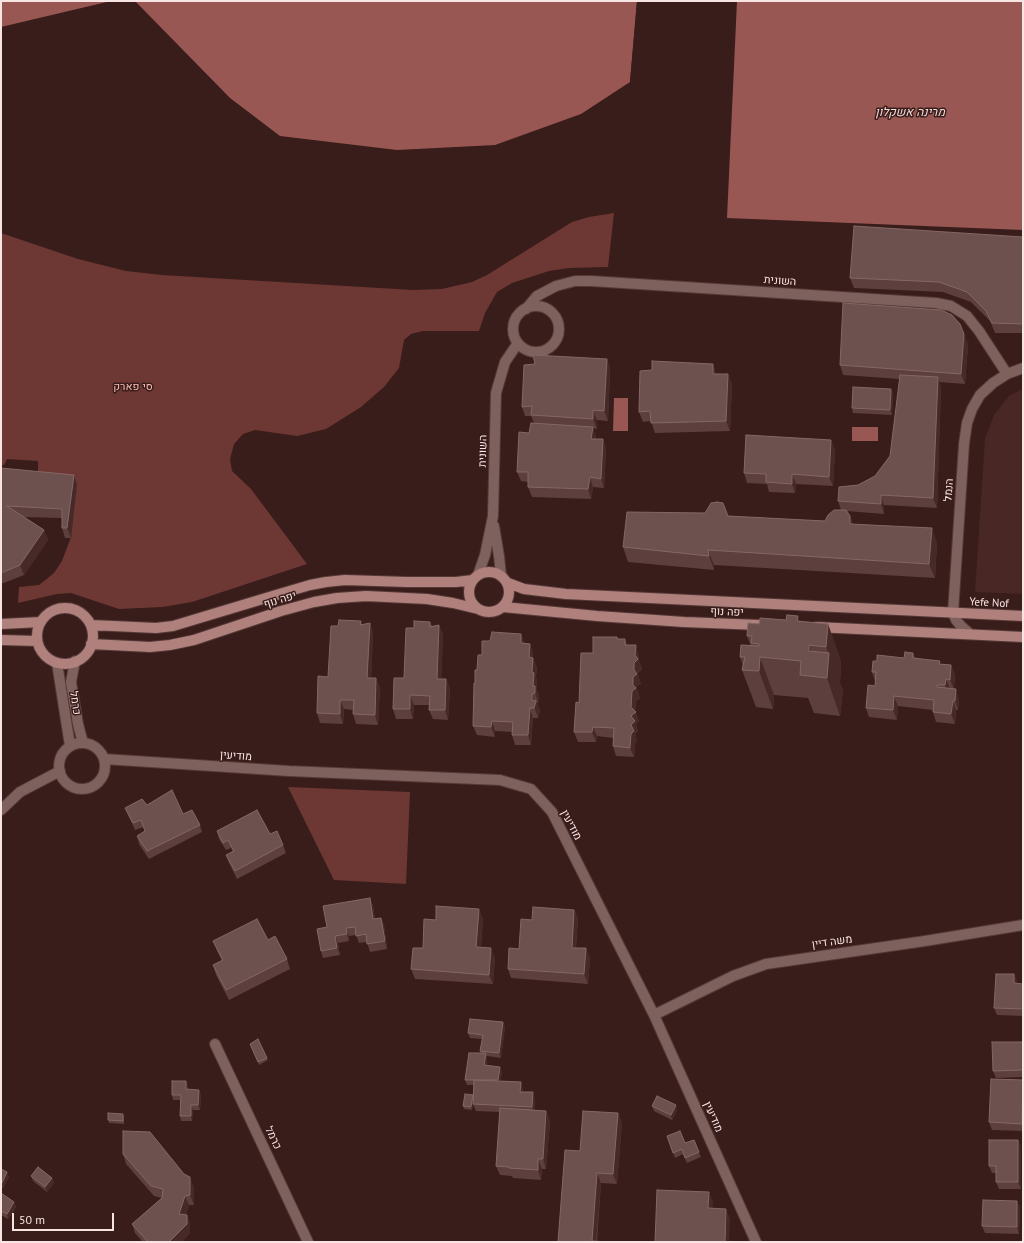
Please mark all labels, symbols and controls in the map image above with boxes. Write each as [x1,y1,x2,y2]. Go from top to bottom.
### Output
water label: מרינה אשקלון [875,106,945,120]
street label: השונית [763,273,797,289]
park label: סי פארק [113,380,153,394]
street label: השונית [476,435,490,467]
street label: הנמל [942,478,956,502]
street label: יפה נוף [262,589,298,611]
street label: Yefe Nof [969,595,1009,611]
street label: יפה נוף [710,605,744,619]
street label: כרמל [67,690,83,716]
street label: מודיעין [220,748,252,764]
street label: מודיעין [558,808,584,842]
street label: משה דיין [811,933,853,951]
street label: מודיעין [700,1100,726,1134]
street label: כרמל [262,1124,284,1152]
scale bar [14,1205,116,1231]
text: 50 m [19,1212,45,1227]

